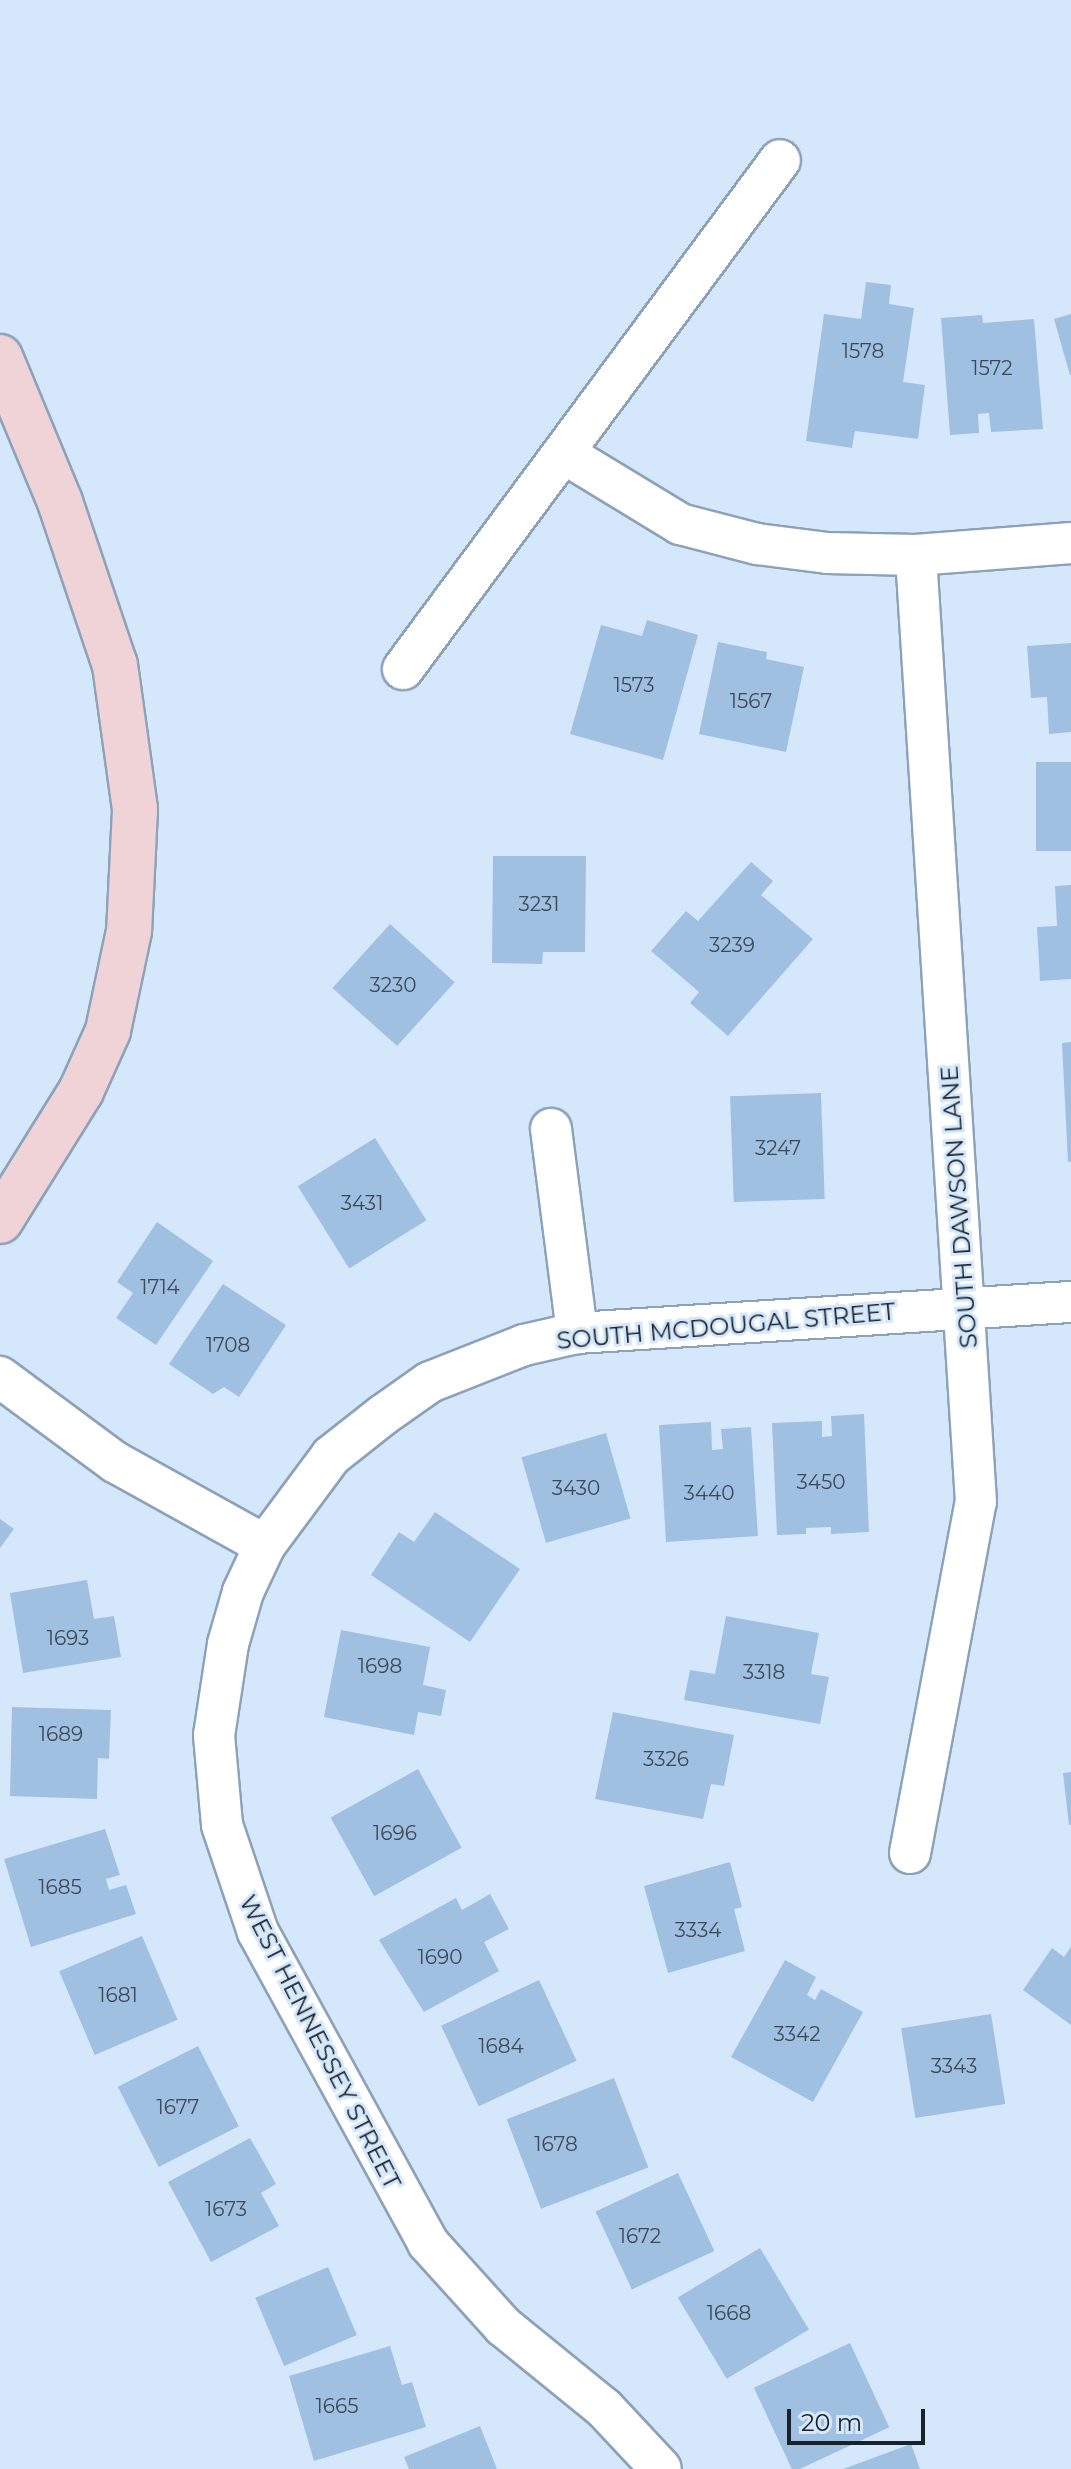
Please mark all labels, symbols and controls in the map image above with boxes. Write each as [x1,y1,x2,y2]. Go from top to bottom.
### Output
house number: 1578 [842,339,884,363]
house number: 1572 [971,356,1013,380]
house number: 1573 [613,673,655,697]
house number: 1567 [730,689,772,713]
house number: 3231 [518,892,560,916]
house number: 3239 [709,933,755,957]
house number: 3230 [369,973,417,997]
street label: SOUTH DAWSON LANE [935,1065,983,1349]
house number: 3247 [755,1136,801,1160]
house number: 3431 [341,1191,383,1215]
house number: 1714 [140,1275,180,1299]
street label: SOUTH MCDOUGAL STREET [556,1297,896,1355]
house number: 1708 [206,1333,250,1357]
house number: 3450 [796,1470,846,1494]
house number: 3430 [552,1476,600,1500]
house number: 3440 [684,1481,734,1505]
house number: 1693 [47,1626,89,1650]
house number: 1698 [358,1654,402,1678]
house number: 3318 [743,1660,785,1684]
house number: 1689 [39,1722,83,1746]
house number: 3326 [643,1747,689,1771]
house number: 1696 [373,1821,417,1845]
house number: 1685 [38,1875,82,1899]
street label: WEST HENNESSEY STREET [233,1890,407,2194]
house number: 3334 [675,1918,721,1942]
house number: 1690 [418,1945,462,1969]
house number: 1681 [98,1983,138,2007]
house number: 3342 [774,2022,820,2046]
house number: 1684 [478,2034,524,2058]
house number: 3343 [931,2054,977,2078]
house number: 1677 [157,2095,199,2119]
house number: 1678 [534,2132,578,2156]
house number: 1673 [205,2197,247,2221]
house number: 1672 [619,2224,661,2248]
house number: 1668 [707,2301,751,2325]
scale bar [791,2393,929,2443]
house number: 1665 [316,2394,358,2418]
text: 20 m [801,2408,862,2437]

